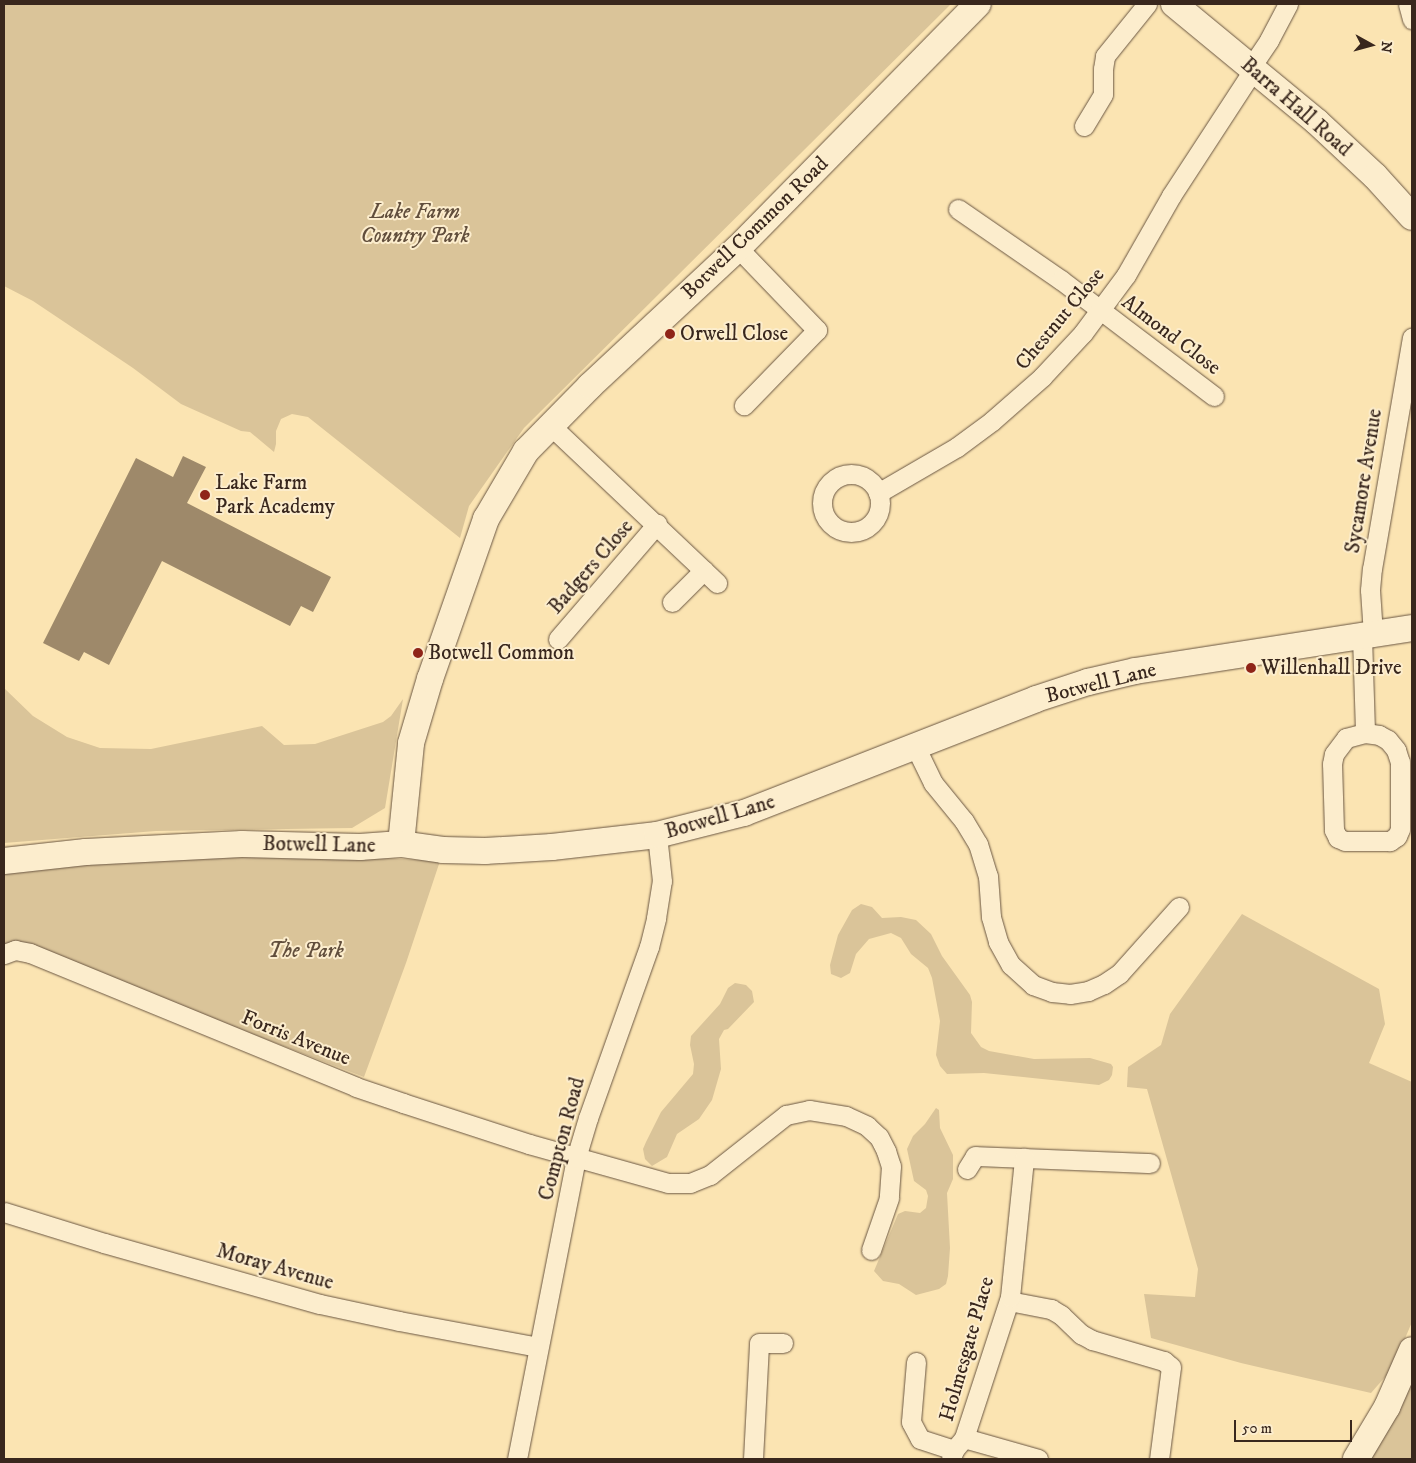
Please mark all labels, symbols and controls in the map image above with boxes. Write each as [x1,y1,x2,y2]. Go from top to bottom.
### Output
north arrow [1346,20,1396,70]
text: N [1376,40,1396,54]
street label: Barra Hall Road [1236,52,1356,162]
street label: Botwell Common Road [676,151,834,305]
park label: Lake Farm Country Park [360,199,470,249]
street label: Chestnut Close [1010,263,1110,375]
street label: Almond Close [1116,290,1226,380]
place label: Orwell Close [680,321,788,347]
marker: Orwell Close [664,328,676,340]
street label: Sycamore Avenue [1340,407,1388,555]
place label: Lake Farm Park Academy [215,470,335,520]
marker: Lake Farm Park Academy [199,489,211,501]
street label: Badgers Close [543,515,639,619]
place label: Botwell Common [428,640,574,666]
marker: Botwell Common [412,647,424,659]
place label: Willenhall Drive [1261,655,1402,681]
street label: Botwell Lane [1043,657,1159,709]
marker: Willenhall Drive [1245,662,1257,674]
street label: Botwell Lane [662,789,778,845]
street label: Botwell Lane [262,831,376,859]
park label: The Park [268,938,344,964]
street label: Forris Avenue [238,1005,354,1071]
street label: Compton Road [533,1075,591,1203]
street label: Moray Avenue [214,1238,336,1296]
street label: Holmesgate Place [934,1274,1000,1424]
scale bar [1236,1410,1354,1442]
text: 50 m [1242,1419,1272,1438]

